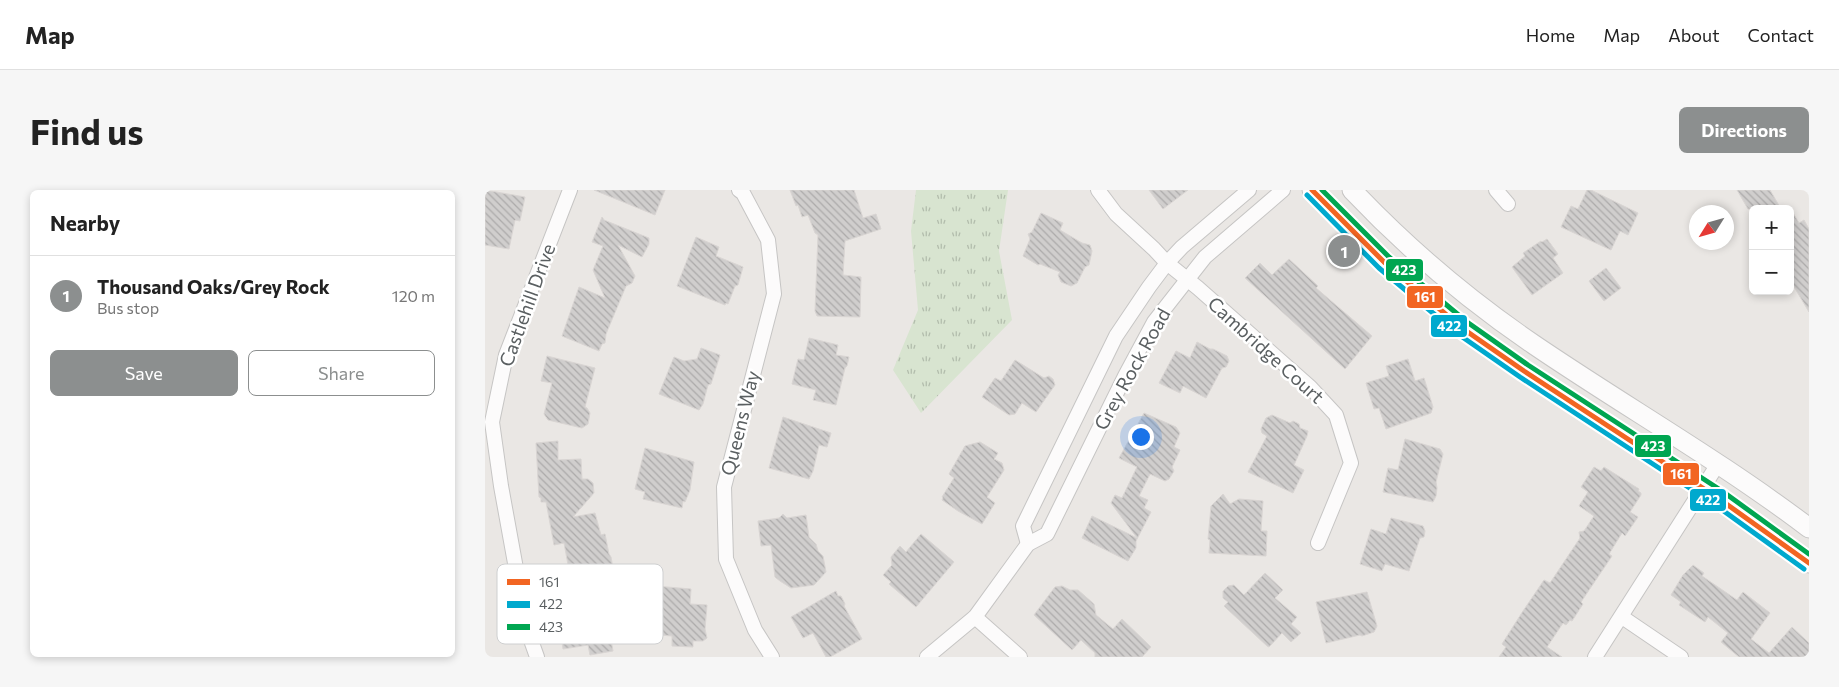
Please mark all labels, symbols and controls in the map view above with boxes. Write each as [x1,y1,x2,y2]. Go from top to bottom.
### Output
text: Map [25,20,75,49]
text: Home [1526,24,1575,46]
text: Map [1603,24,1640,46]
text: About [1668,24,1720,46]
text: Contact [1748,24,1814,46]
button: Directions [1679,107,1809,153]
text: Find us [30,109,144,152]
north arrow [1689,205,1734,250]
map controls [1749,205,1794,295]
button: + [1749,205,1794,250]
text: Nearby [50,210,120,235]
pin: 1 [1328,232,1360,270]
street label: Castlehill Drive [494,240,559,369]
button: − [1749,250,1794,295]
line badge: 423 [1385,258,1424,282]
text: 423 [1392,261,1416,278]
text: Thousand Oaks/Grey Rock [97,275,330,298]
line badge: 161 [1406,285,1444,309]
text: 1 [62,286,70,305]
text: 120 m [392,286,435,305]
text: 161 [1414,288,1436,305]
street label: Cambridge Court [1204,291,1329,408]
text: Bus stop [97,298,159,317]
street label: Grey Rock Road [1089,304,1174,434]
line badge: 422 [1430,314,1468,338]
text: 422 [1437,317,1461,334]
button: Save [50,350,238,396]
button: Share [248,350,435,396]
street label: Queens Way [715,368,764,478]
your location [1128,424,1154,450]
line badge: 423 [1634,434,1672,458]
text: 423 [1641,437,1665,454]
line badge: 161 [1662,462,1700,486]
text: 161 [1670,465,1692,482]
line badge: 422 [1689,488,1727,512]
text: 422 [1696,491,1720,508]
legend [497,564,663,644]
text: 161 [539,573,559,590]
text: 422 [539,595,563,612]
text: 423 [539,618,563,635]

